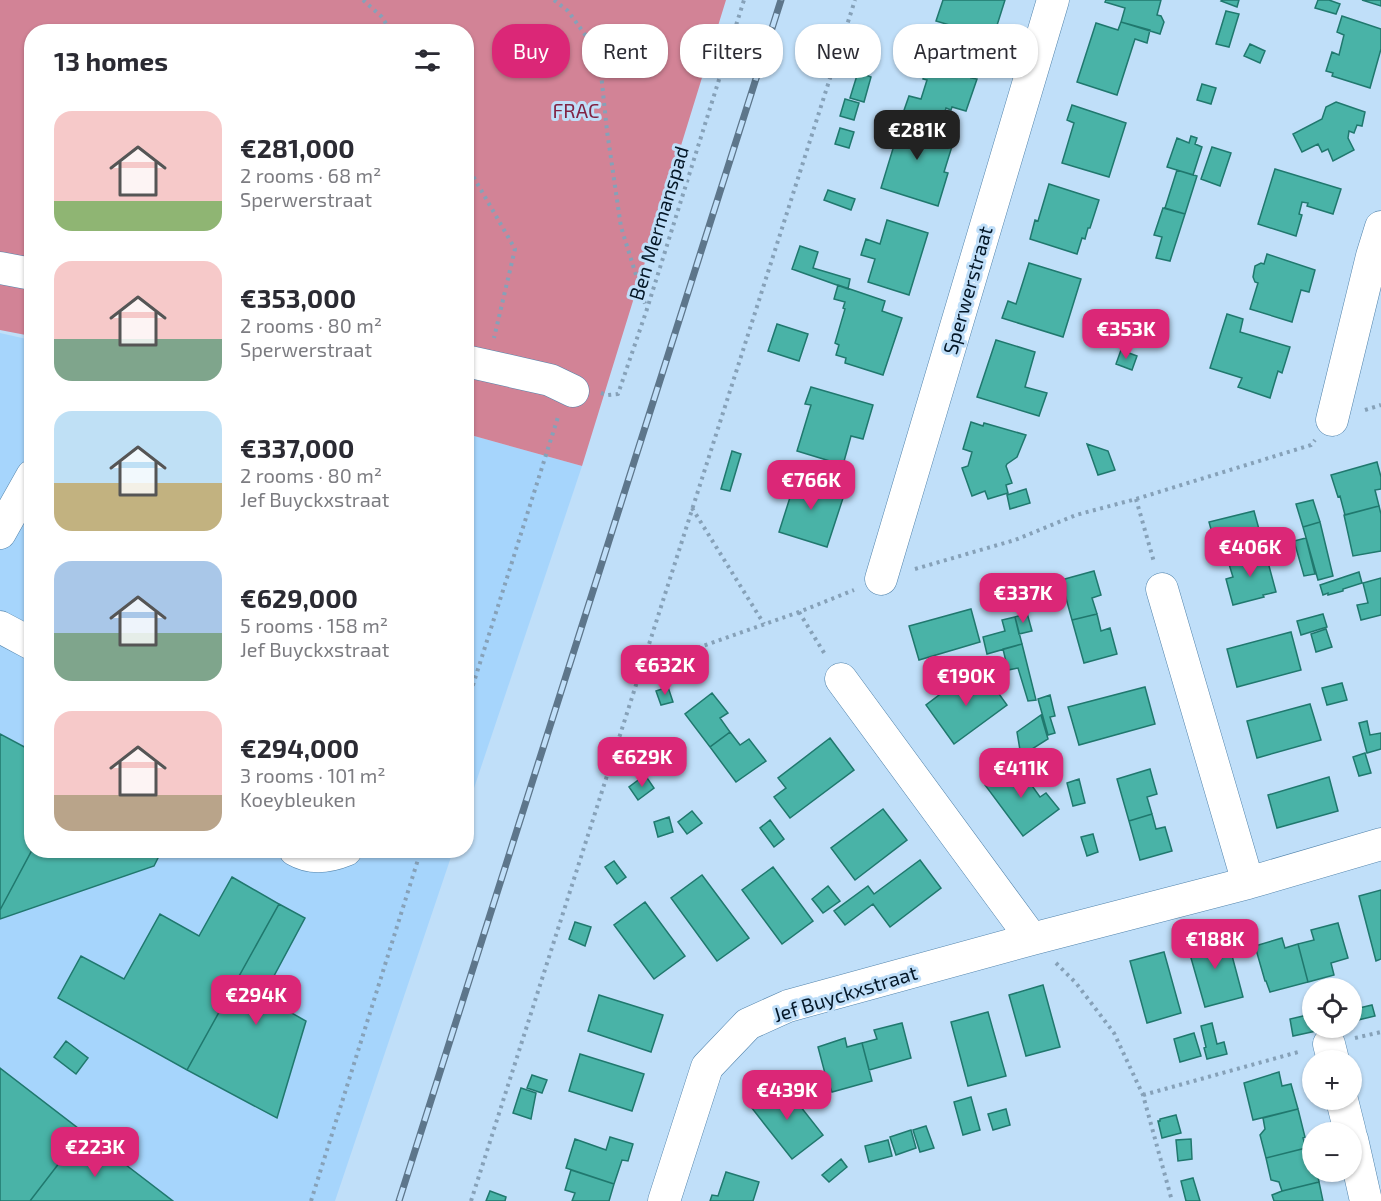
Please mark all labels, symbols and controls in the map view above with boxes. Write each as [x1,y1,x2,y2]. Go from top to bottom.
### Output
chip: Buy [492,24,570,78]
chip: Rent [582,24,668,78]
chip: Filters [680,24,783,78]
chip: New [795,24,881,78]
chip: Apartment [893,24,1038,78]
icon: filters [411,44,444,77]
text: 13 homes [54,45,168,76]
park label: FRAC [553,98,599,122]
pin: €281K [875,110,959,161]
text: €281K [888,117,946,141]
text: €281,000 [240,132,355,163]
icon: home [102,135,174,207]
street label: Ben Mermanspad [623,143,693,303]
text: 2 rooms · 68 m² [240,163,381,187]
text: Sperwerstraat [240,187,372,211]
street label: Sperwerstraat [937,223,997,357]
text: €353,000 [240,282,356,313]
icon: home [102,285,174,357]
pin: €353K [1084,309,1168,360]
text: 2 rooms · 80 m² [240,313,382,337]
text: €353K [1096,316,1156,340]
text: Sperwerstraat [240,337,372,361]
text: €337,000 [240,432,354,463]
icon: home [102,435,174,507]
pin: €766K [769,460,853,511]
text: 2 rooms · 80 m² [240,463,382,487]
text: €766K [781,467,841,491]
text: Jef Buyckxstraat [240,487,389,511]
pin: €406K [1208,527,1292,578]
text: €406K [1219,534,1281,558]
pin: €337K [981,573,1065,624]
text: €337K [994,580,1052,604]
text: €629,000 [240,582,358,613]
icon: home [102,585,174,657]
text: 5 rooms · 158 m² [240,613,388,637]
text: Jef Buyckxstraat [240,637,389,661]
pin: €632K [623,645,707,696]
text: €632K [635,652,695,676]
pin: €190K [924,656,1008,707]
text: €190K [937,663,995,687]
text: €294,000 [240,732,359,763]
icon: home [102,735,174,807]
pin: €629K [600,737,684,788]
text: €629K [612,744,672,768]
pin: €411K [979,748,1063,799]
text: €411K [993,755,1049,779]
text: 3 rooms · 101 m² [240,763,386,787]
text: Koeybleuken [240,787,356,811]
pin: €188K [1173,919,1257,970]
text: €188K [1185,926,1245,950]
street label: Jef Buyckxstraat [770,960,920,1026]
pin: €294K [214,975,298,1026]
map controls [1302,978,1362,1182]
button: locate [1302,978,1362,1038]
text: €294K [225,982,287,1006]
button: + [1302,1050,1362,1110]
pin: €439K [745,1070,829,1121]
text: €439K [756,1077,818,1101]
button: − [1302,1122,1362,1182]
pin: €223K [53,1127,137,1178]
text: €223K [65,1134,125,1158]

